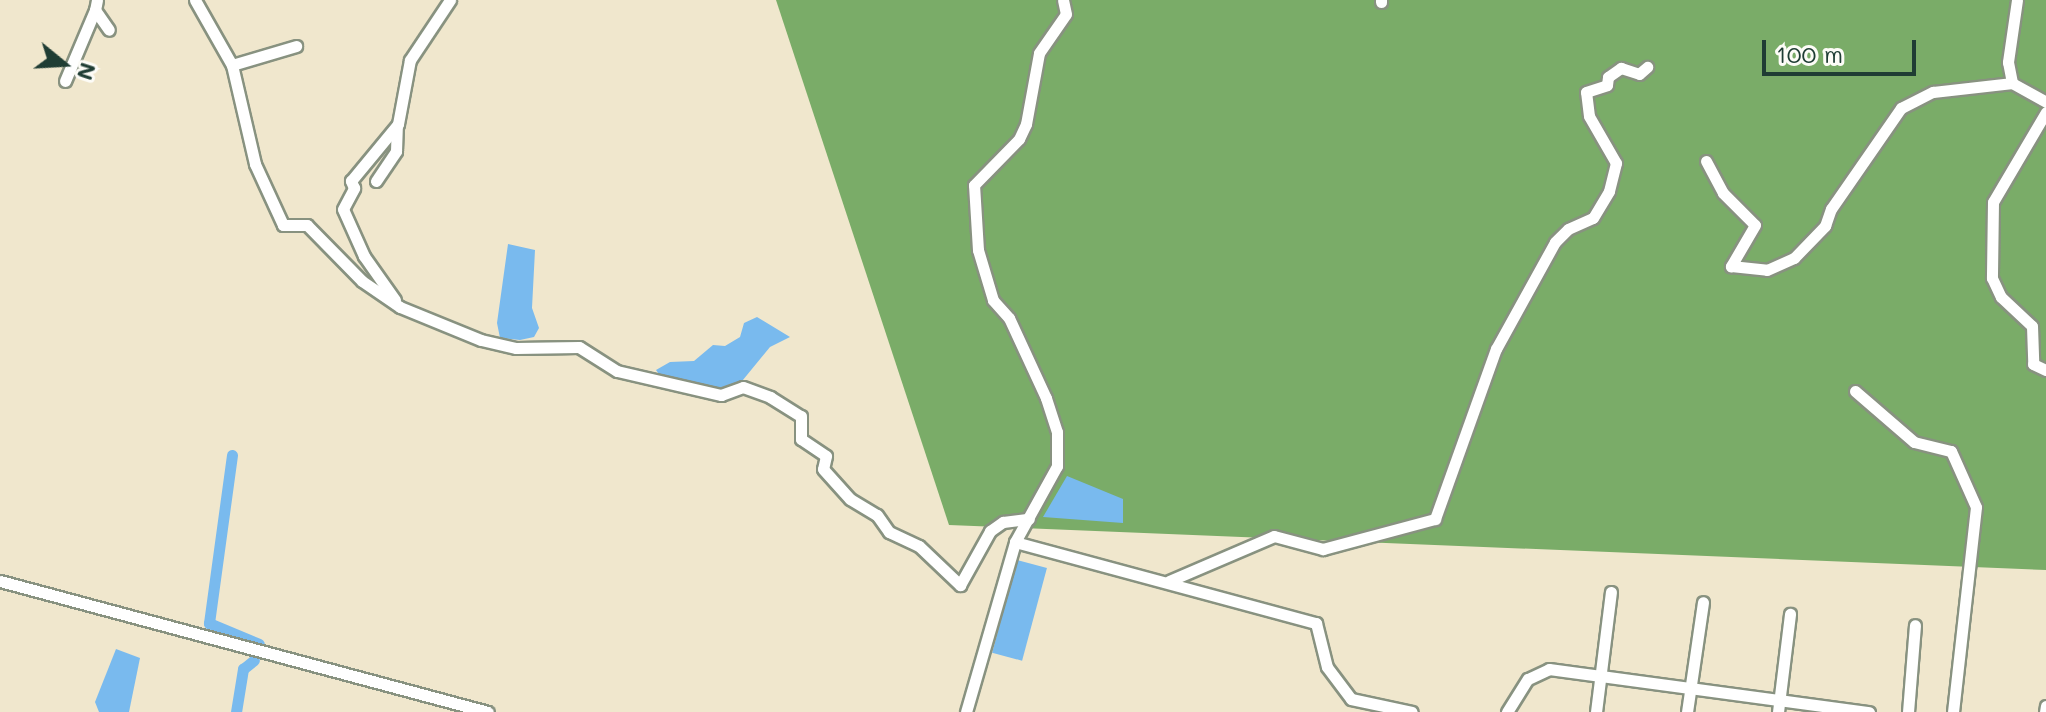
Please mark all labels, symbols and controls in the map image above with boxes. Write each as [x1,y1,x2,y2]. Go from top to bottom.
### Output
north arrow [24,24,104,104]
scale bar [1766,24,1920,74]
text: 100 m [1776,38,1843,69]
text: N [71,59,104,84]

